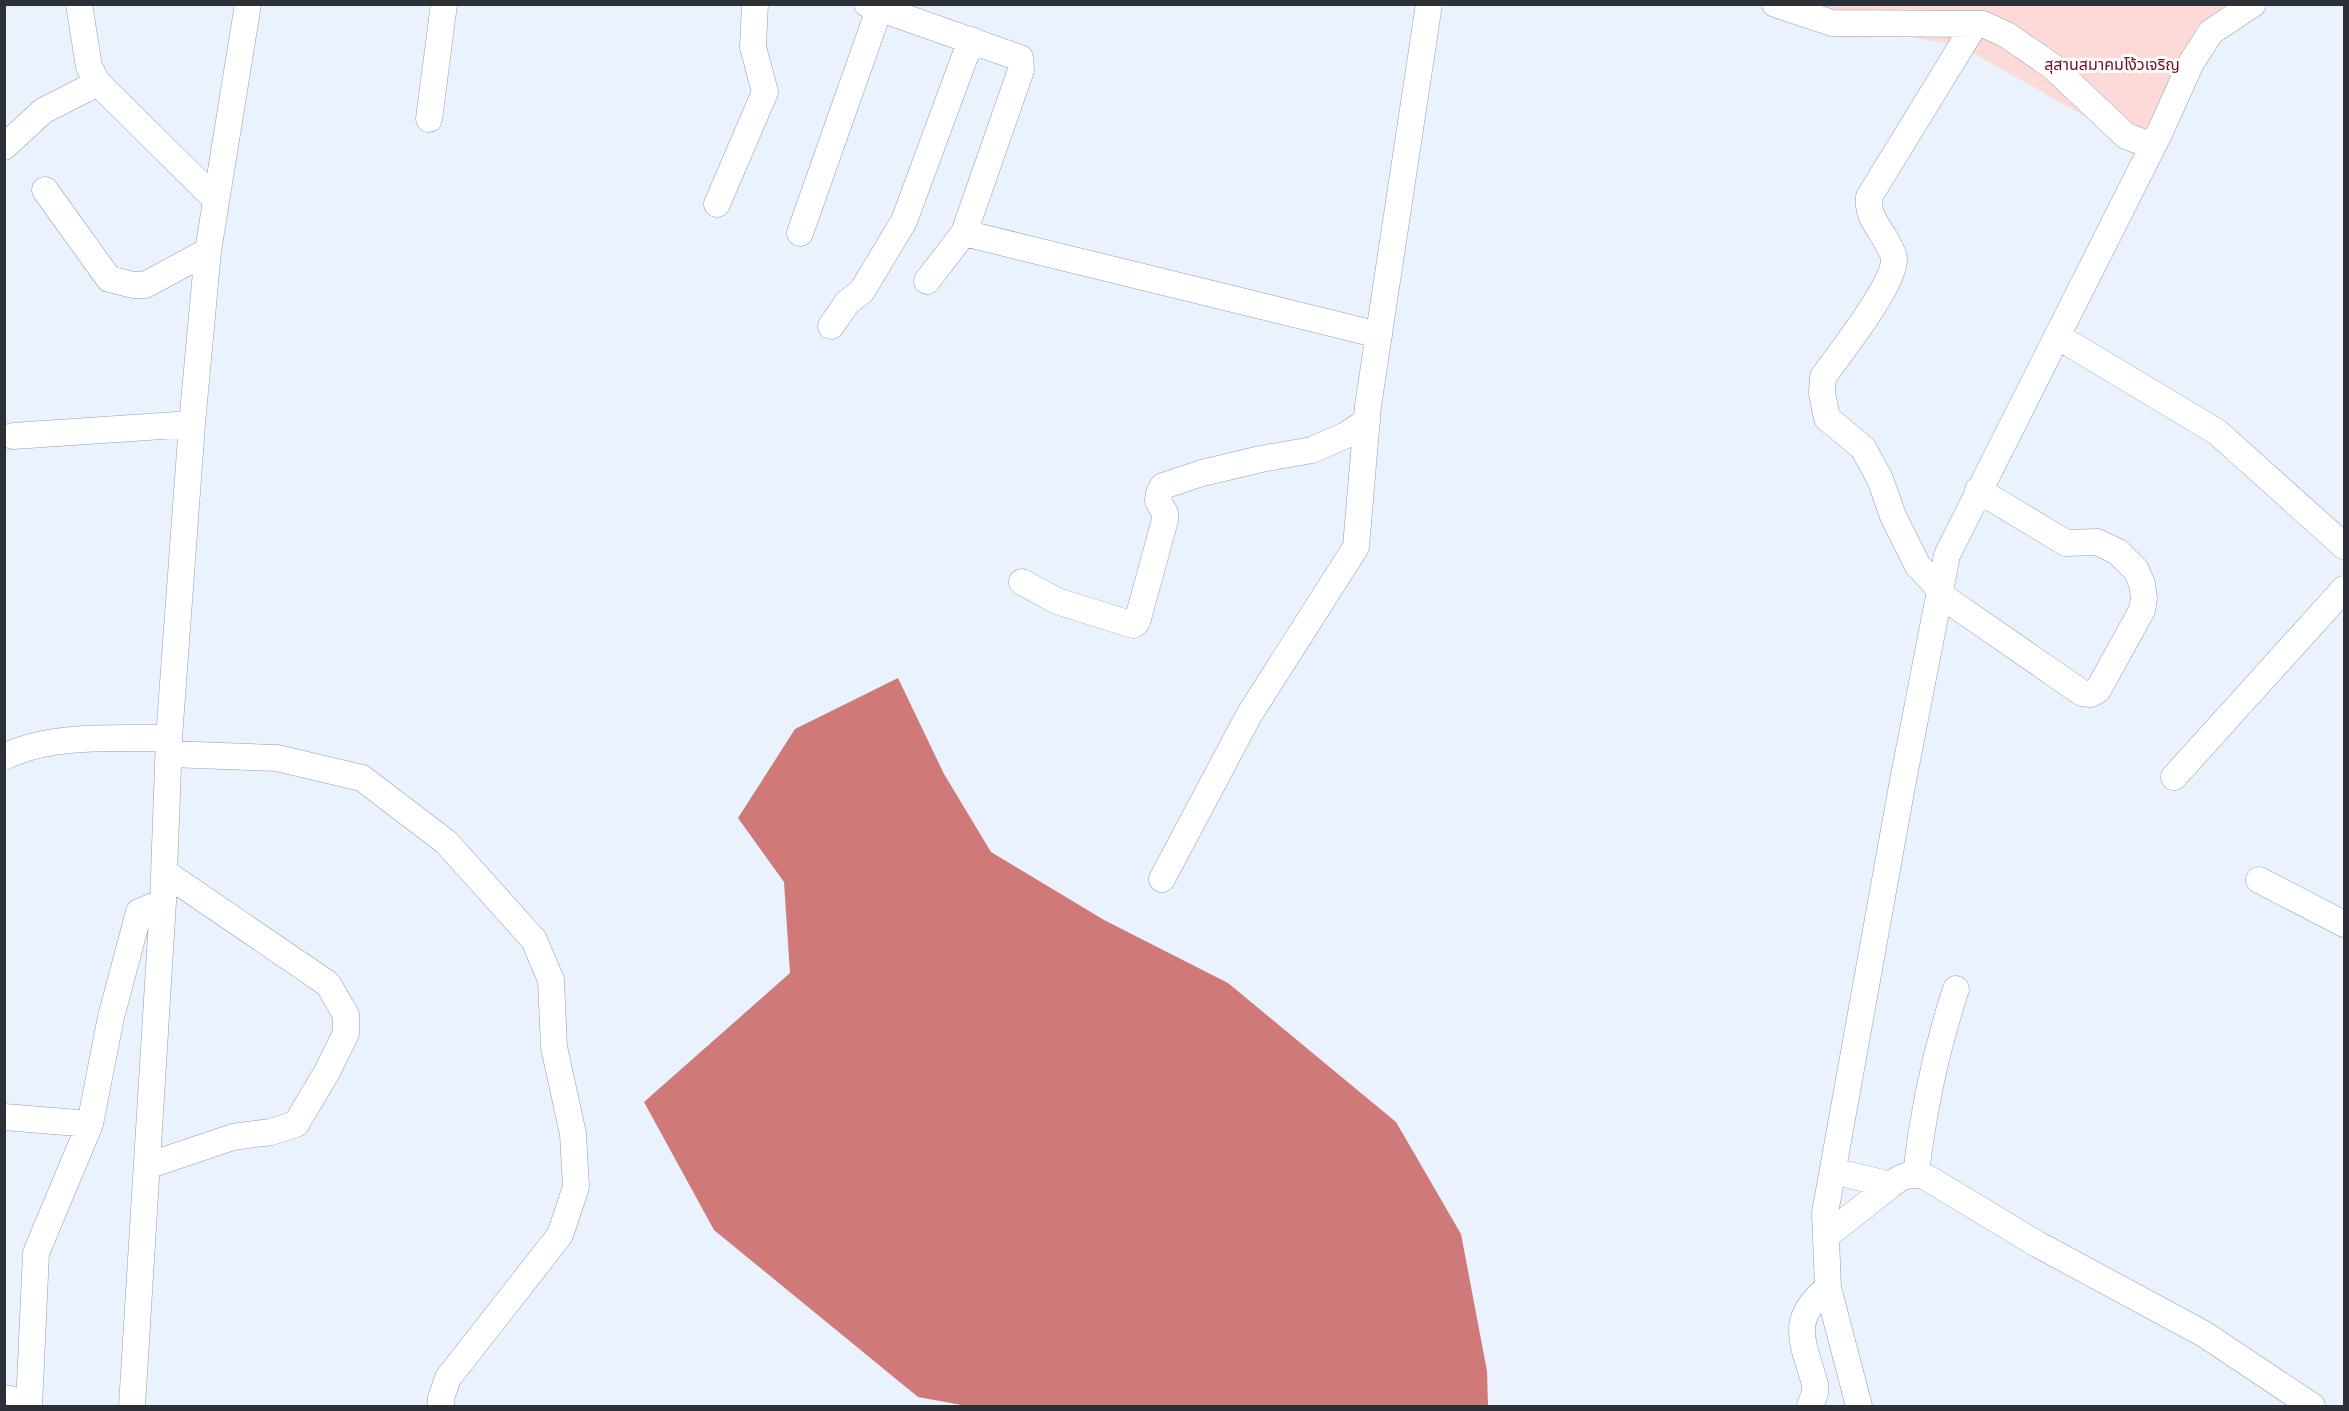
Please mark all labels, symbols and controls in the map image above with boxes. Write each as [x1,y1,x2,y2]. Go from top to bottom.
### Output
park label: สุสานสมาคมโง้วเจริญ [2044,55,2180,74]

